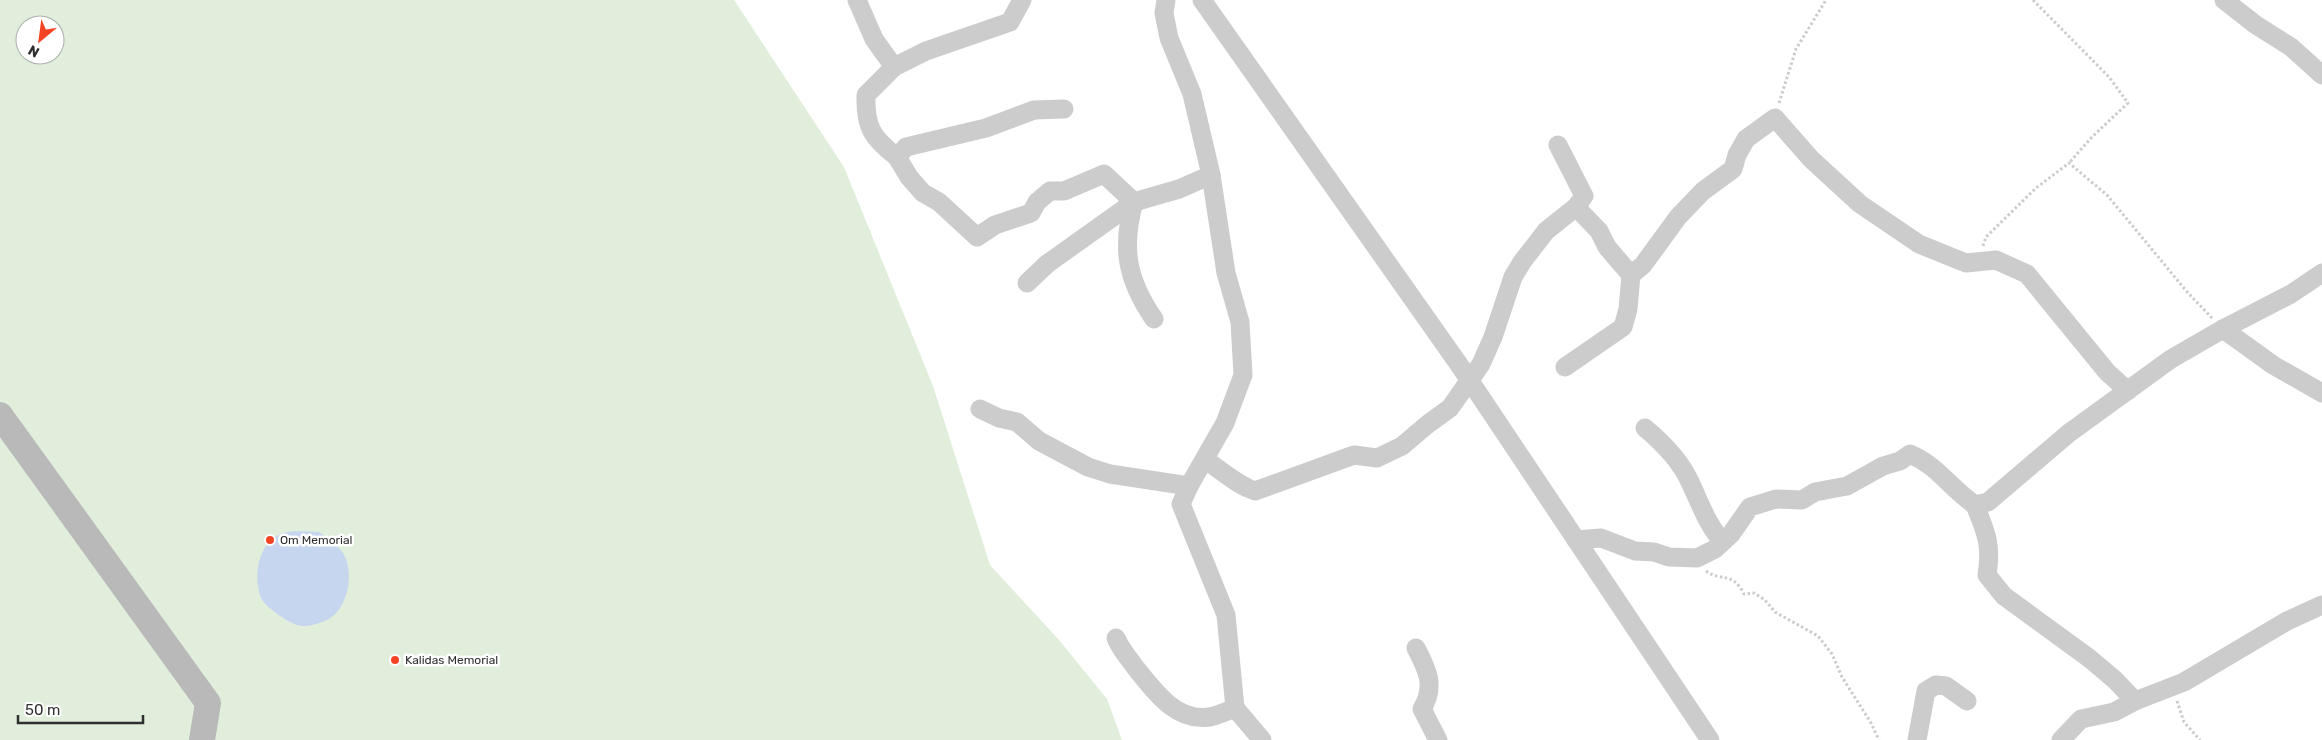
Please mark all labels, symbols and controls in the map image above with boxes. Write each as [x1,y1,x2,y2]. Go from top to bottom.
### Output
north arrow [15,15,65,65]
text: N [25,41,42,61]
place label: Om Memorial [280,533,353,547]
marker: Om Memorial [264,534,276,546]
place label: Kalidas Memorial [405,653,498,667]
marker: Kalidas Memorial [389,654,401,666]
scale bar [18,692,142,724]
text: 50 m [25,701,60,719]

